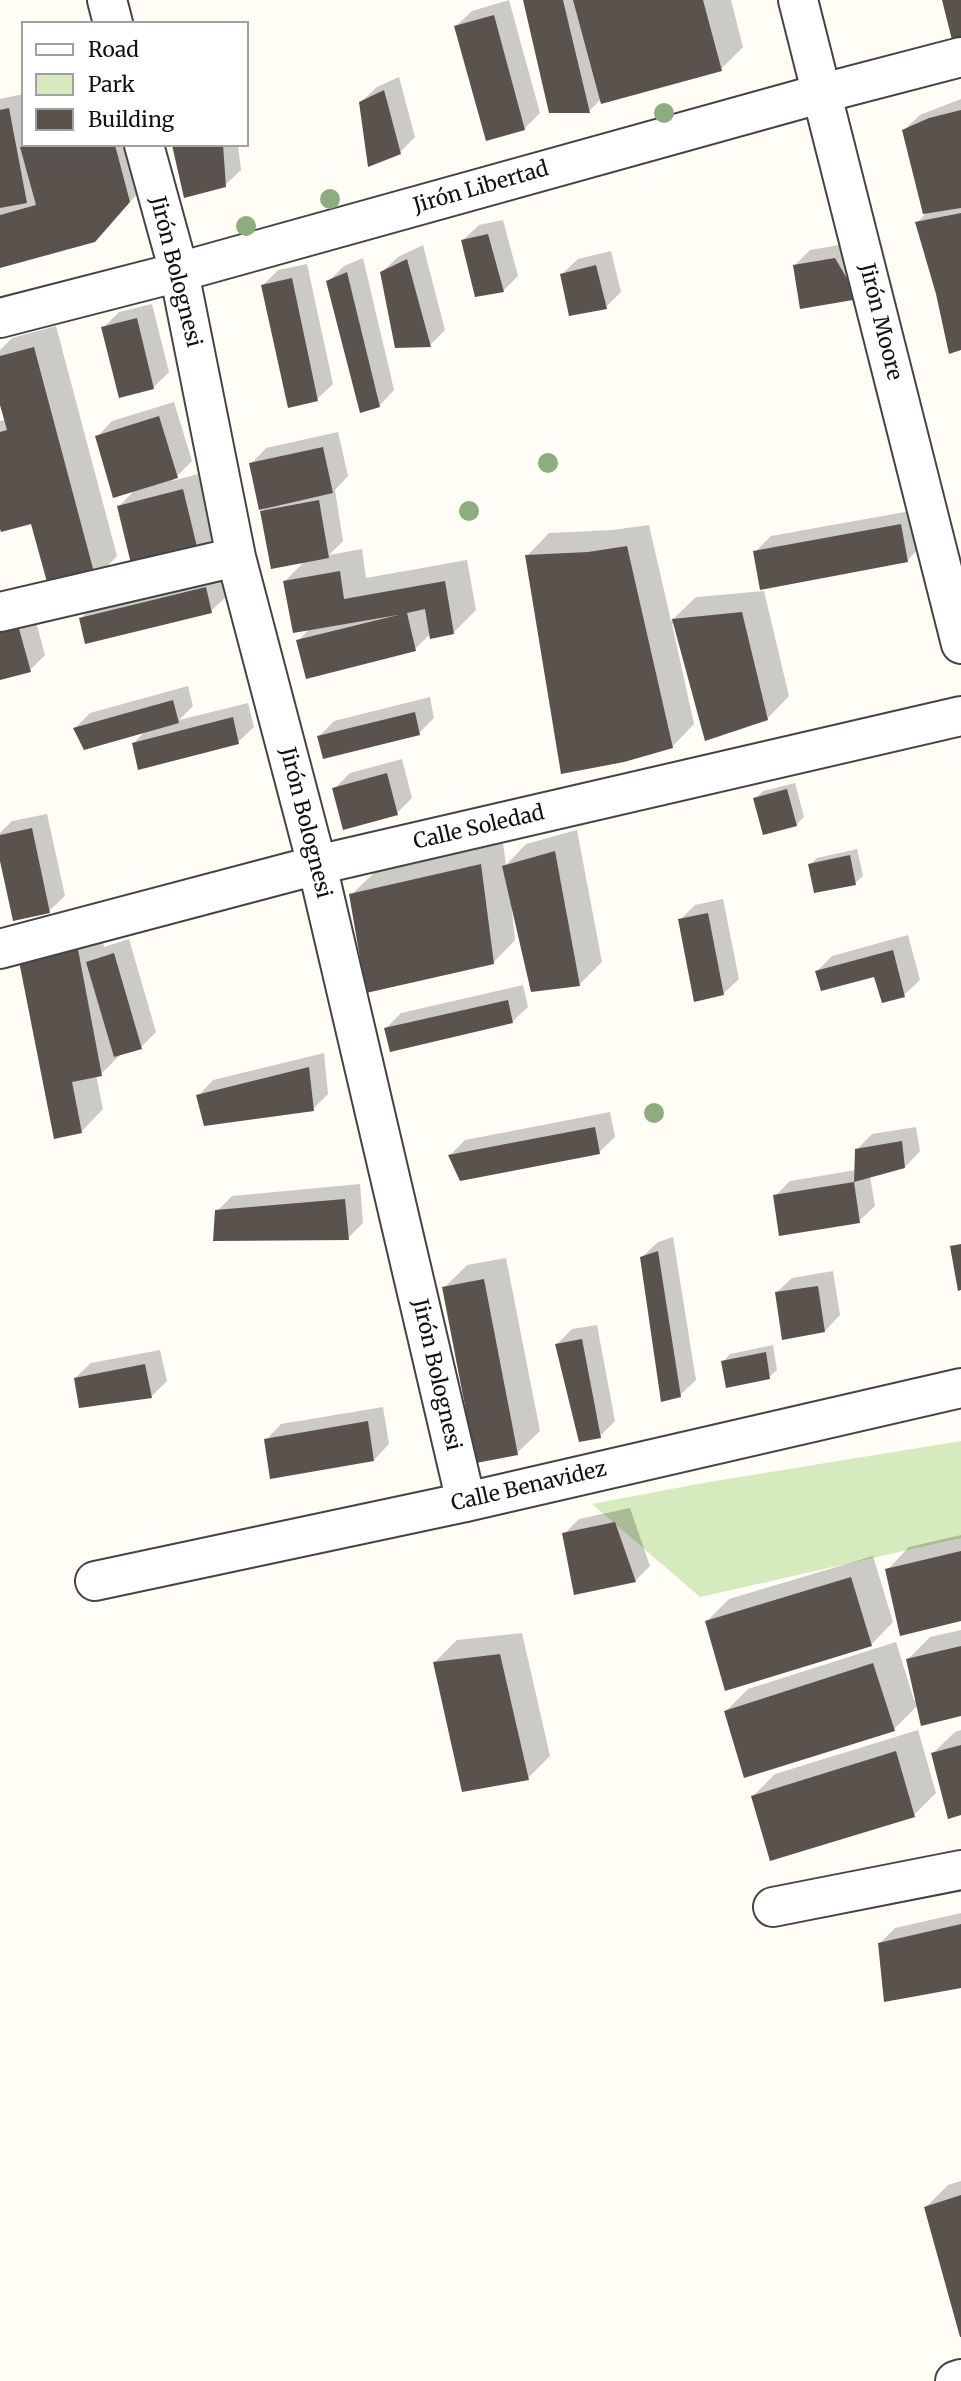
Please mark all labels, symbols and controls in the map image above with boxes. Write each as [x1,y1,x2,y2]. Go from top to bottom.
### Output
legend [21,21,248,147]
text: Road [88,36,139,63]
text: Park [88,71,135,98]
text: Building [88,106,174,133]
street label: Jirón Libertad [411,157,551,219]
street label: Jirón Bolognesi [144,194,206,350]
street label: Jirón Moore [853,261,907,383]
street label: Jirón Bolognesi [274,745,336,901]
street label: Calle Soledad [411,801,547,855]
street label: Jirón Bolognesi [406,1297,466,1453]
street label: Calle Benavidez [449,1457,609,1517]

